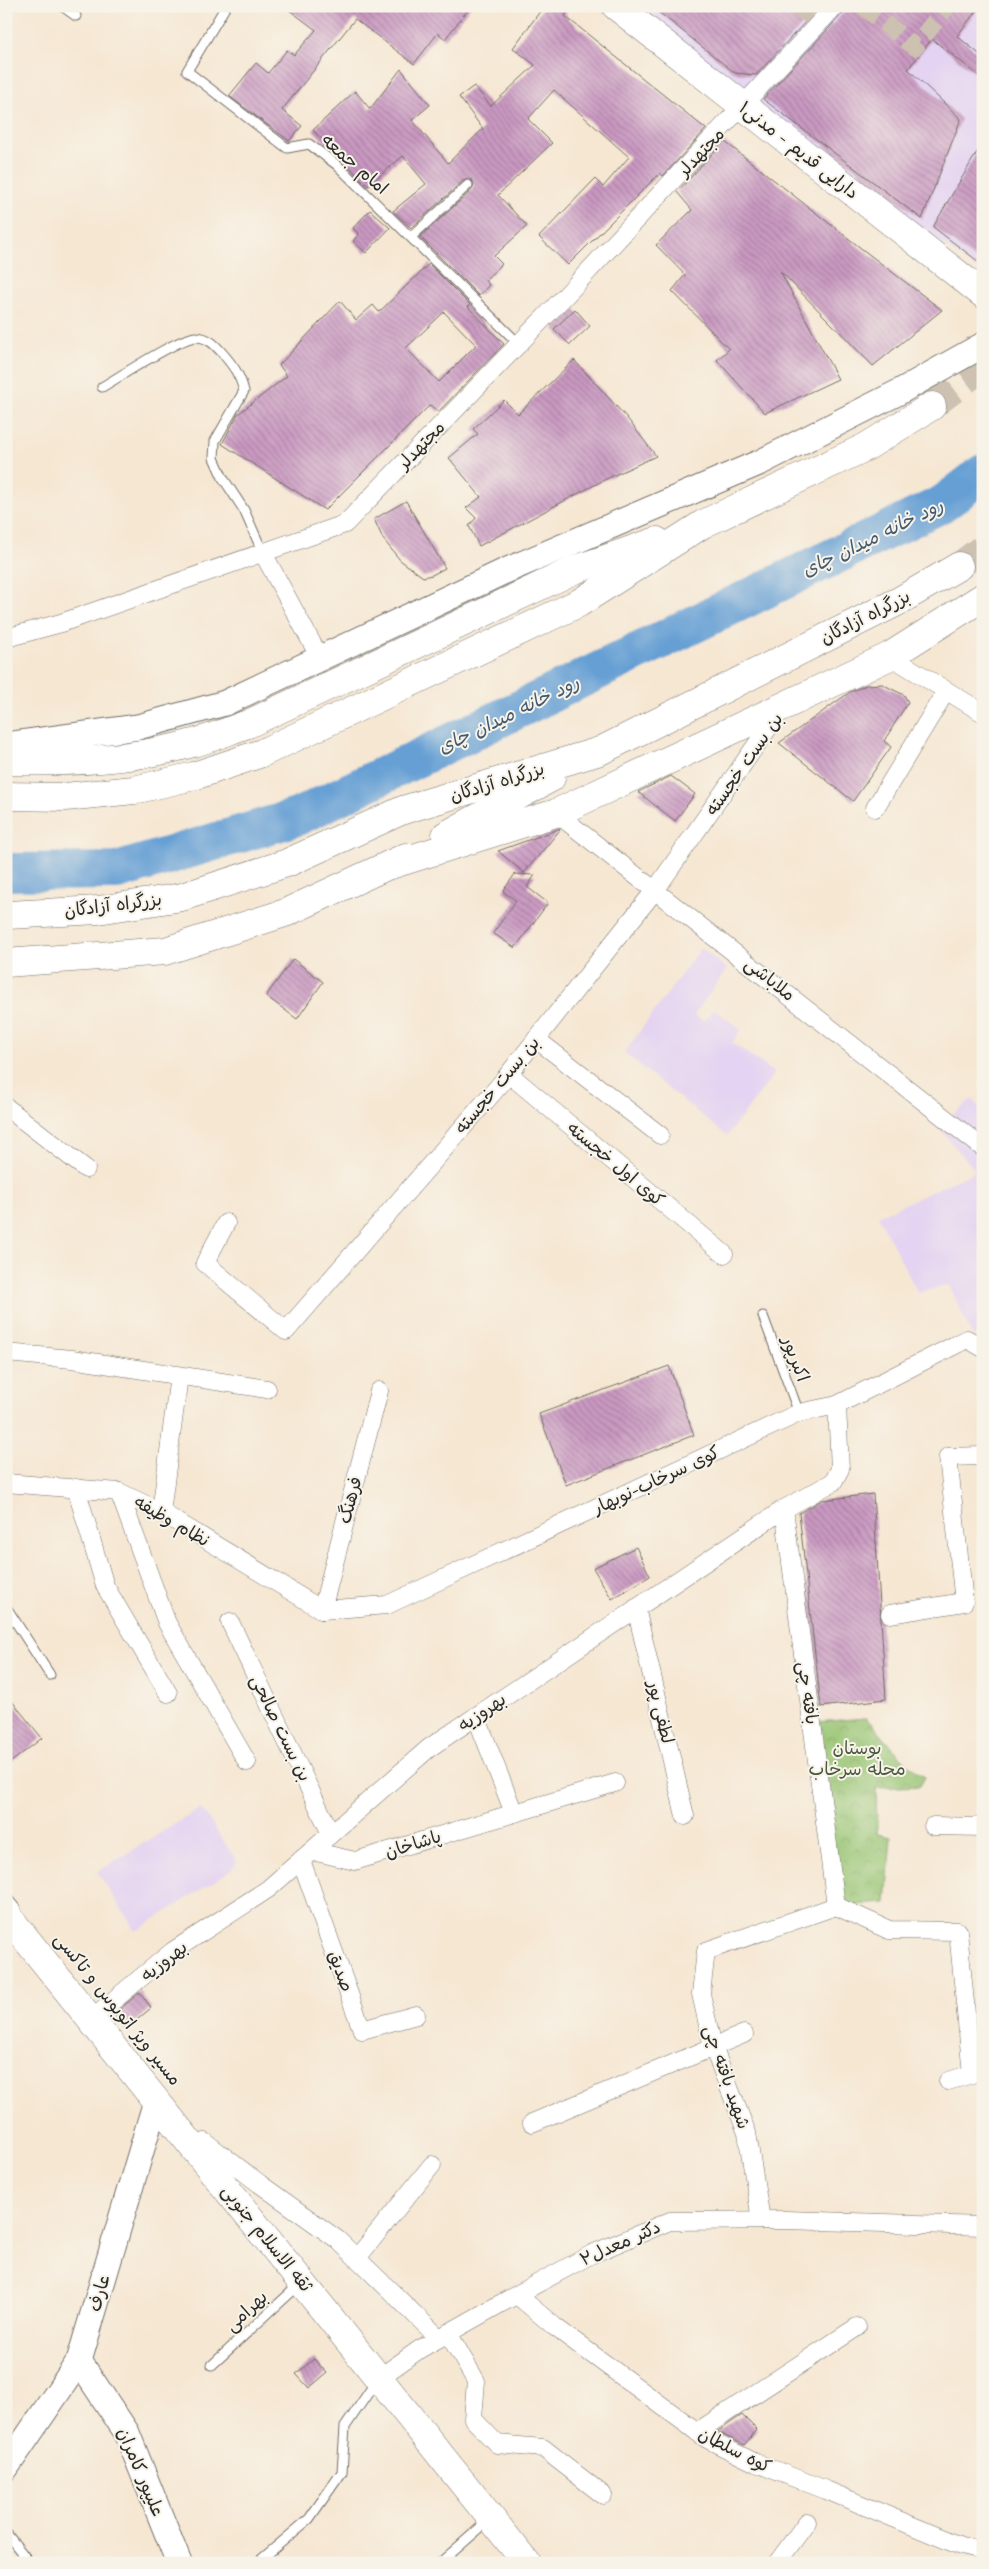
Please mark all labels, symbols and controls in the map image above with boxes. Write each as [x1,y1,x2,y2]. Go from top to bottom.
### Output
street label: دارایی قدیم - مدنی۱ [733,97,863,206]
street label: مجتهدلر [672,124,729,182]
street label: امام جمعه [315,130,392,201]
street label: مجتهدلر [392,417,449,475]
water label: رود خانه میدان چای [798,494,947,582]
street label: بزرگراه آزادگان [817,586,914,649]
water label: رود خانه میدان چای [434,671,583,759]
street label: بن بست خجسته [701,709,788,820]
street label: بزرگراه آزادگان [447,758,547,807]
street label: بزرگراه آزادگان [63,889,163,922]
street label: ملاباشی [740,953,799,1006]
street label: بن بست خجسته [451,1032,544,1138]
street label: کوی اول خجسته [563,1118,669,1211]
street label: اکبرپور [776,1332,813,1385]
street label: کوی سرخاب-نوبهار [588,1442,723,1520]
street label: فرهنگ [334,1474,367,1526]
street label: نظام وظیفه [129,1491,213,1554]
street label: بافته چی [792,1660,822,1726]
street label: بن بست صالحی [246,1671,315,1785]
street label: لطفی پور [642,1677,678,1746]
street label: بهروزیه [454,1689,510,1736]
park label: بوستان محله سرخاب [808,1738,906,1780]
street label: پاشاخان [382,1826,444,1864]
street label: مسیر ویژ اتوبوس و تاکسی [50,1929,186,2090]
street label: بهروزیه [137,1937,192,1986]
street label: صدیق [323,1948,358,1995]
street label: شهید بافته چی [698,2023,754,2132]
street label: ثقه الاسلام جنوبی [215,2181,317,2299]
street label: دکتر معدل۲ [577,2216,664,2271]
street label: عارف [84,2272,115,2314]
street label: بهرامی [221,2286,272,2336]
street label: کوه سلطان [695,2423,775,2478]
street label: علیپور کامران [112,2425,169,2520]

